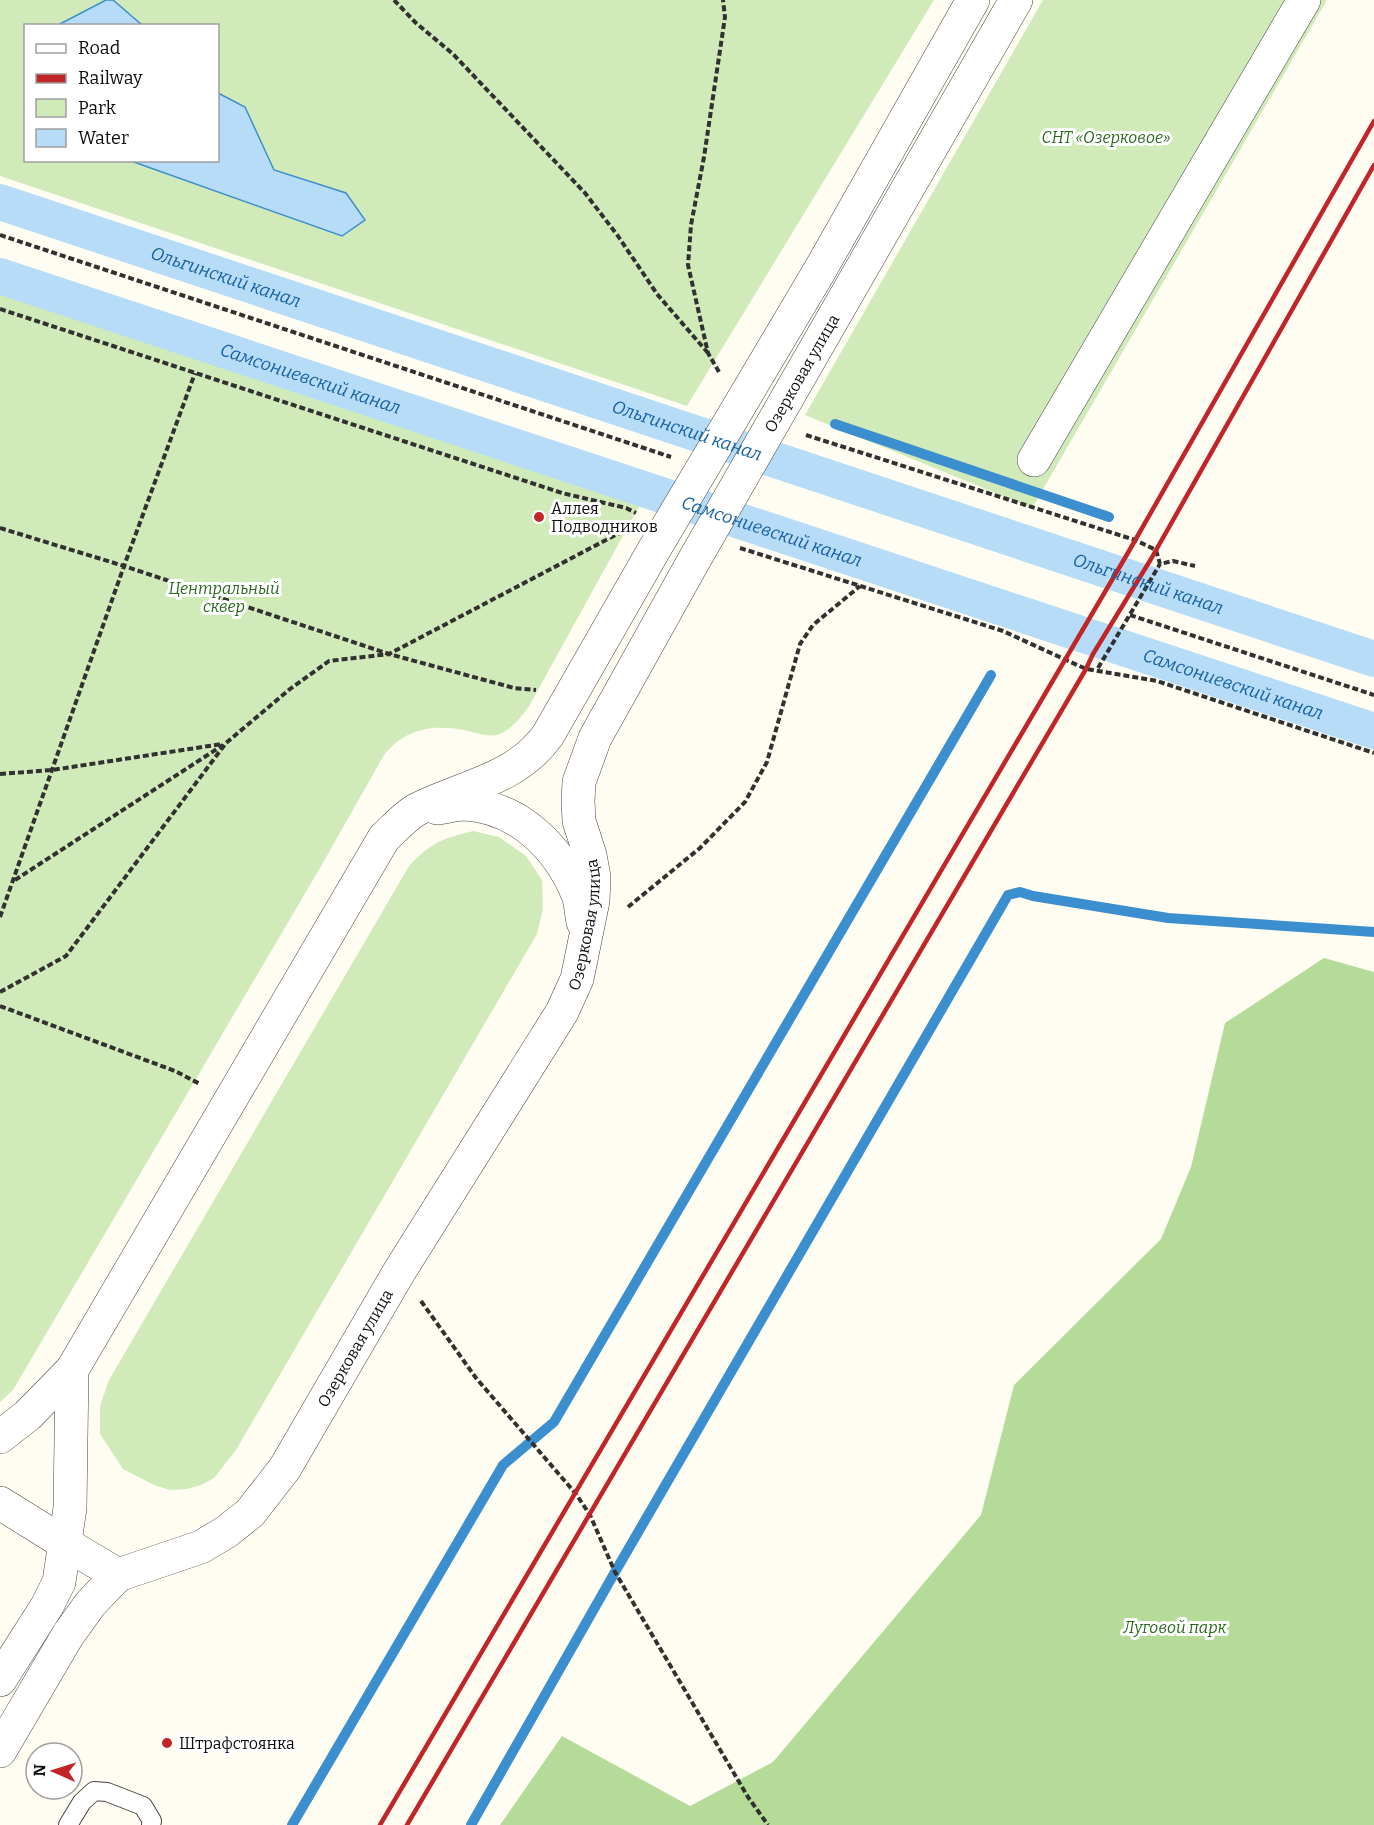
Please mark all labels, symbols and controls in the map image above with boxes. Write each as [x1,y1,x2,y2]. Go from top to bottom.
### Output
legend [24,24,219,162]
text: Road [78,37,121,59]
text: Railway [78,67,143,89]
text: Park [78,97,117,119]
text: Water [78,127,129,149]
park label: СНТ «Озерковое» [1041,128,1171,147]
water label: Ольгинский канал [148,242,304,312]
street label: Озерковая улица [760,310,843,436]
water label: Самсониевский канал [217,339,403,419]
water label: Ольгинский канал [609,395,765,466]
water label: Самсониевский канал [679,491,865,572]
place label: Аллея Подводников [551,499,658,536]
marker: Аллея Подводников [532,510,546,524]
water label: Ольгинский канал [1070,549,1226,619]
park label: Центральный сквер [168,579,280,616]
water label: Самсониевский канал [1140,644,1326,724]
street label: Озерковая улица [564,857,604,994]
street label: Озерковая улица [313,1285,397,1410]
park label: Луговой парк [1122,1618,1228,1637]
place label: Штрафстоянка [179,1734,295,1753]
marker: Штрафстоянка [160,1736,174,1750]
north arrow [24,1741,84,1801]
text: N [30,1764,49,1777]

